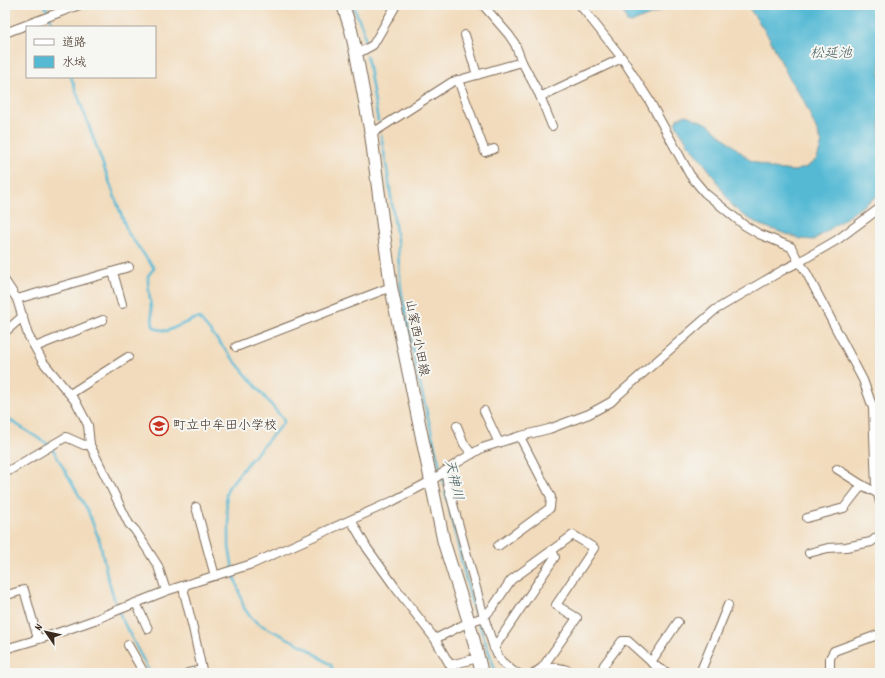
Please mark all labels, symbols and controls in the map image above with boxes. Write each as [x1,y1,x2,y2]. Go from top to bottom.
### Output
legend [26,26,156,78]
text: 道路 [62,35,86,52]
water label: 松延池 [810,44,853,64]
text: 水域 [62,55,86,72]
street label: 山家西小田線 [399,298,433,379]
school or university icon: 町立中牟田小学校 [148,415,170,437]
place label: 町立中牟田小学校 [173,417,277,436]
water label: 天神川 [439,457,467,503]
north arrow [26,612,66,652]
text: N [31,620,48,634]

